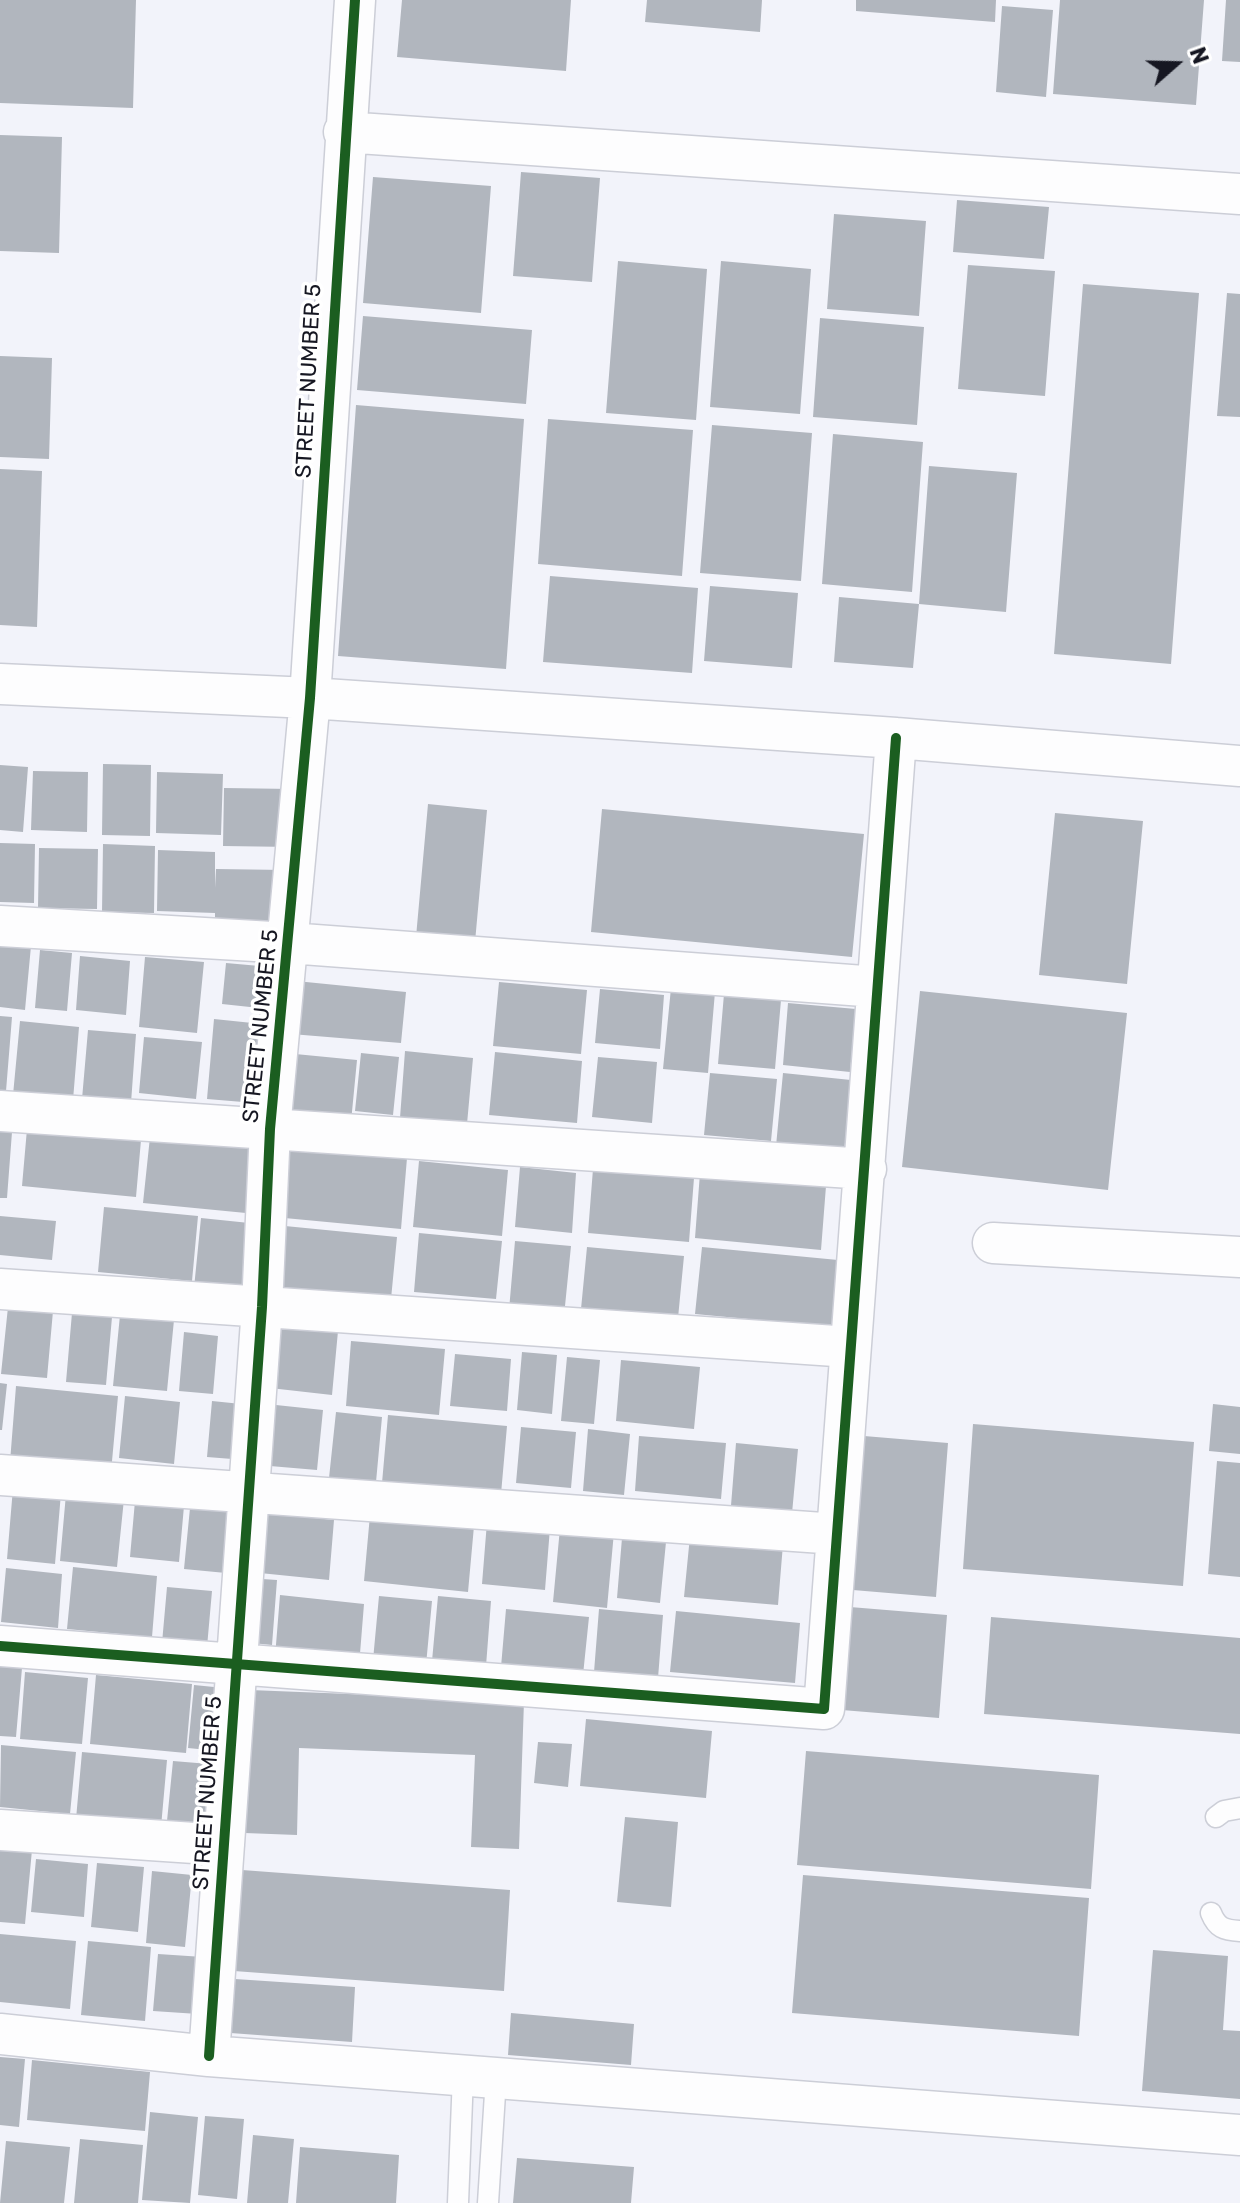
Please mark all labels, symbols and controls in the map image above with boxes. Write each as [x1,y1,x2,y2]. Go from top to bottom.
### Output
north arrow [1136,24,1216,104]
text: N [1184,44,1214,68]
street label: STREET NUMBER 5 [291,283,327,479]
street label: STREET NUMBER 5 [238,928,284,1124]
street label: STREET NUMBER 5 [188,1695,228,1891]

